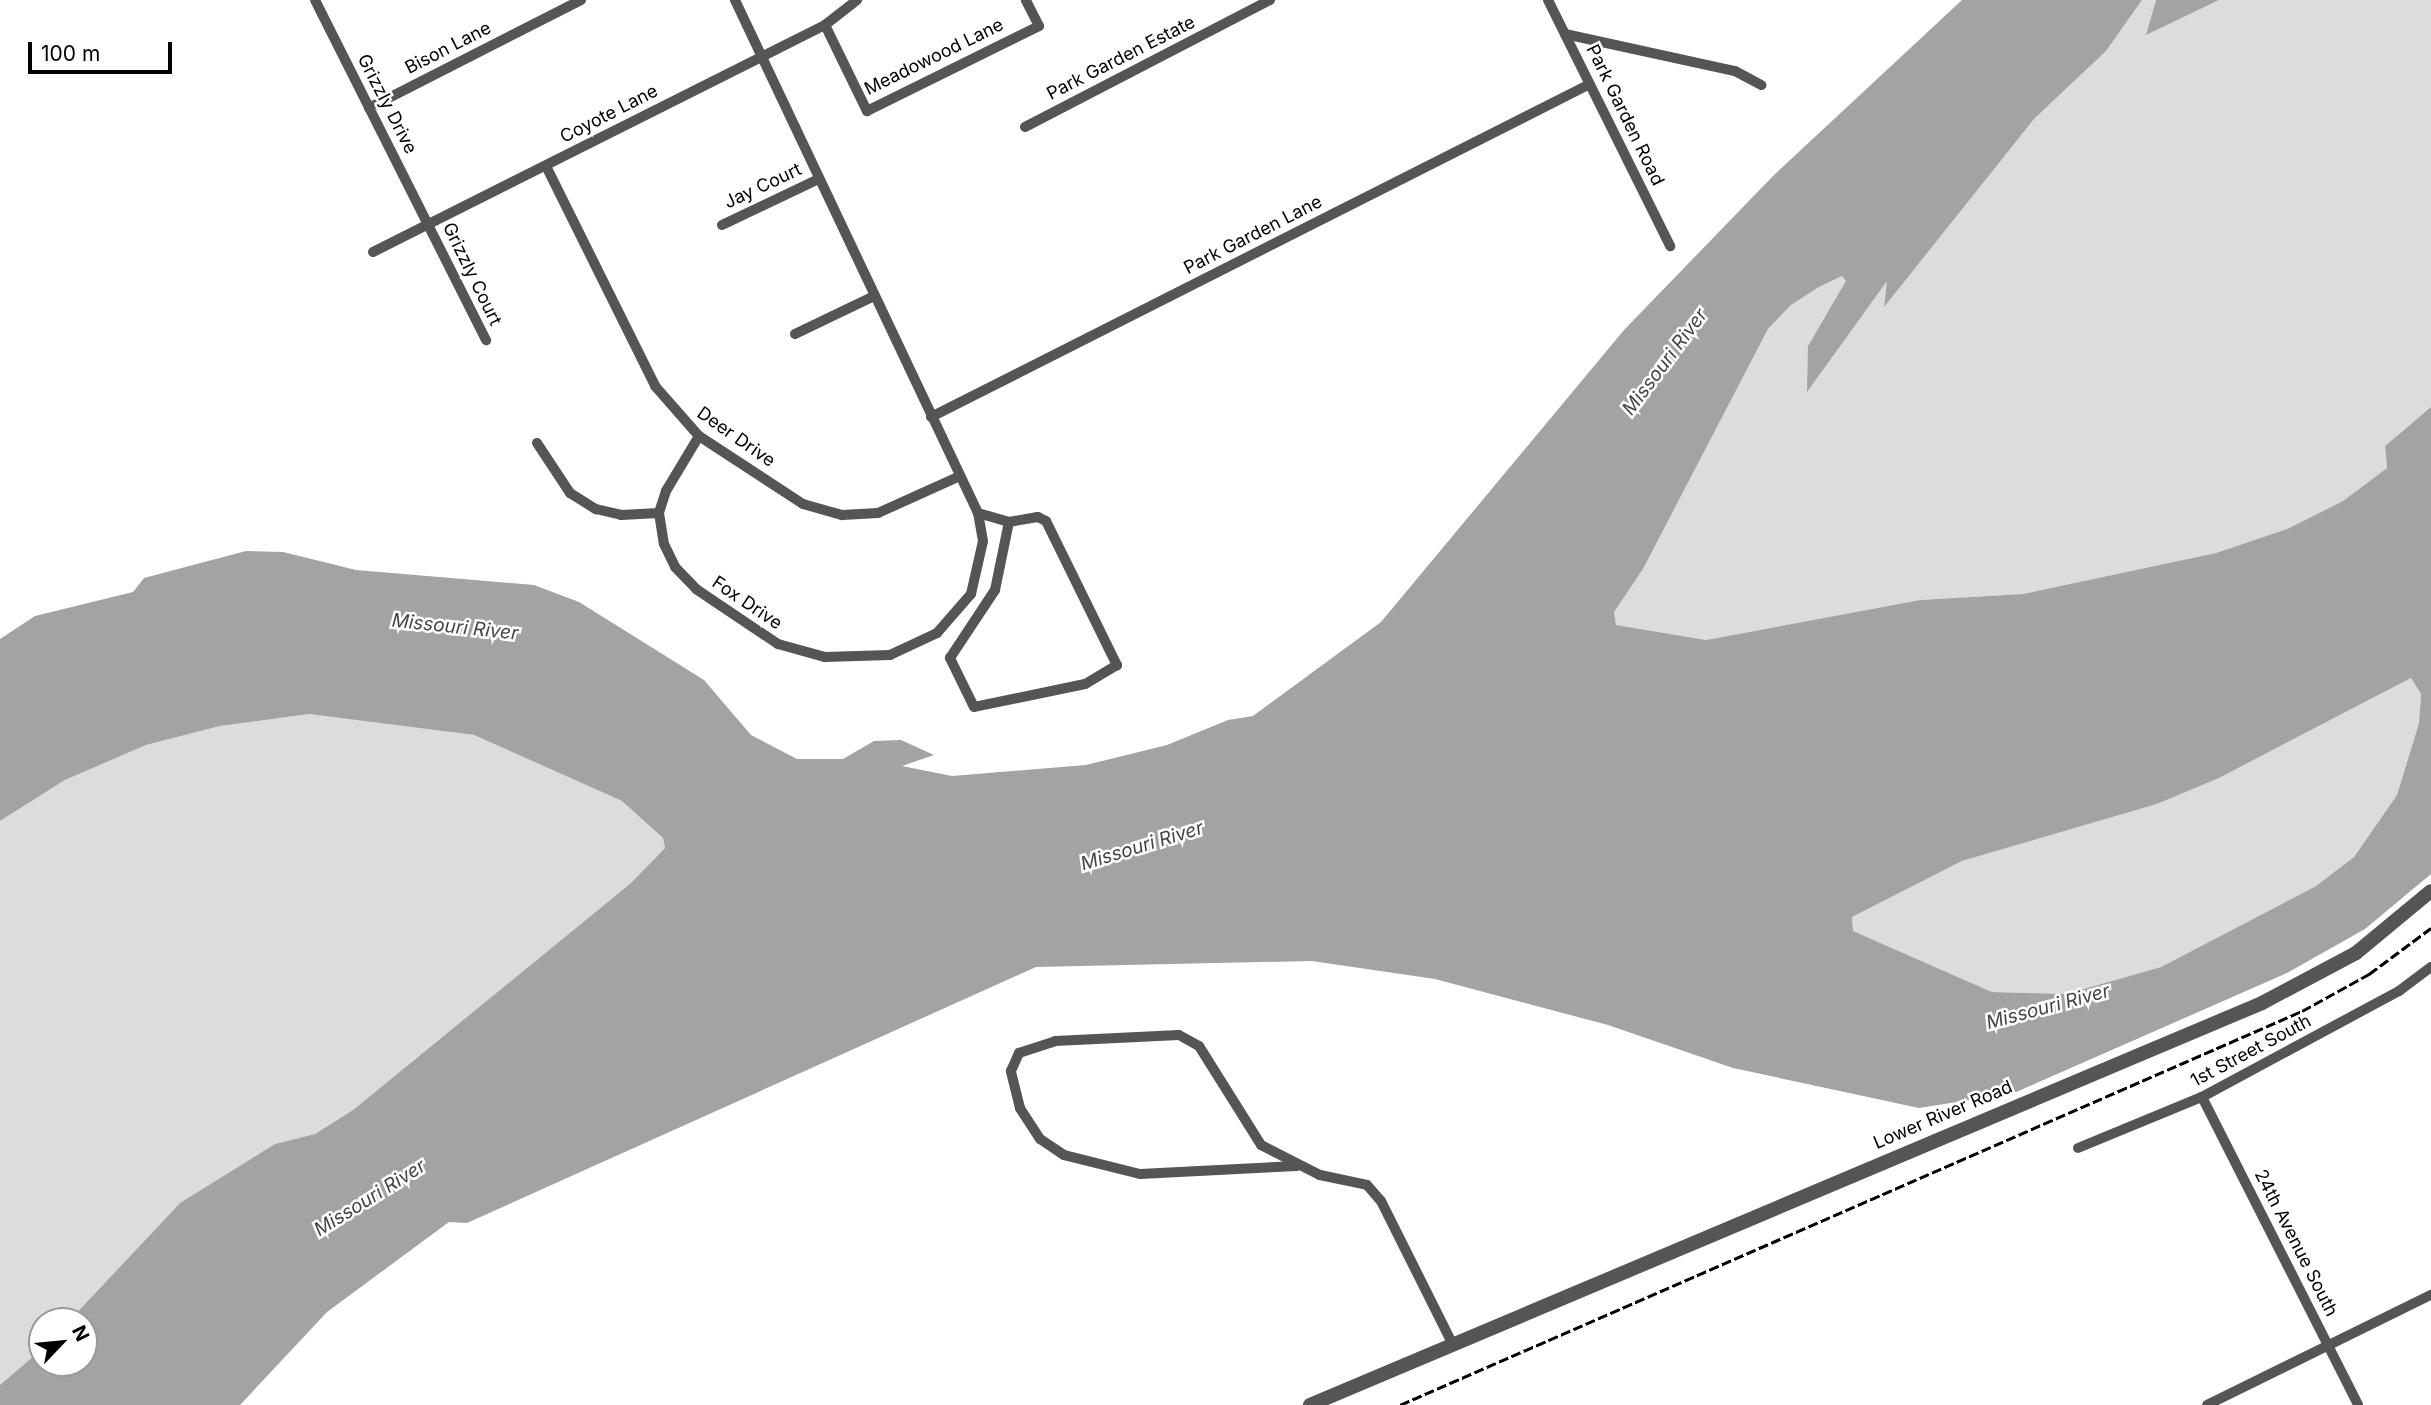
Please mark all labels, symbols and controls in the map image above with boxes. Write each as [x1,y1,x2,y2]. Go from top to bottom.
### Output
street label: Park Garden Estate [1043,11,1199,105]
street label: Meadowood Lane [861,14,1007,100]
street label: Bison Lane [401,17,495,79]
scale bar [32,28,175,72]
text: 100 m [41,41,100,66]
street label: Park Garden Road [1581,41,1669,189]
street label: Grizzly Drive [353,51,421,157]
street label: Coyote Lane [557,80,661,148]
street label: Jay Court [721,159,805,213]
street label: Park Garden Lane [1180,191,1326,279]
street label: Grizzly Court [438,219,506,329]
water label: Missouri River [1618,304,1712,420]
street label: Deer Drive [693,402,779,472]
street label: Fox Drive [708,572,786,634]
water label: Missouri River [391,609,519,645]
water label: Missouri River [1078,817,1206,875]
water label: Missouri River [1984,980,2112,1034]
street label: 1st Street South [2187,1010,2315,1092]
street label: Lower River Road [1870,1076,2016,1154]
water label: Missouri River [310,1155,430,1241]
street label: 24th Avenue South [2250,1166,2342,1320]
north arrow [28,1307,98,1377]
text: N [67,1322,94,1345]

